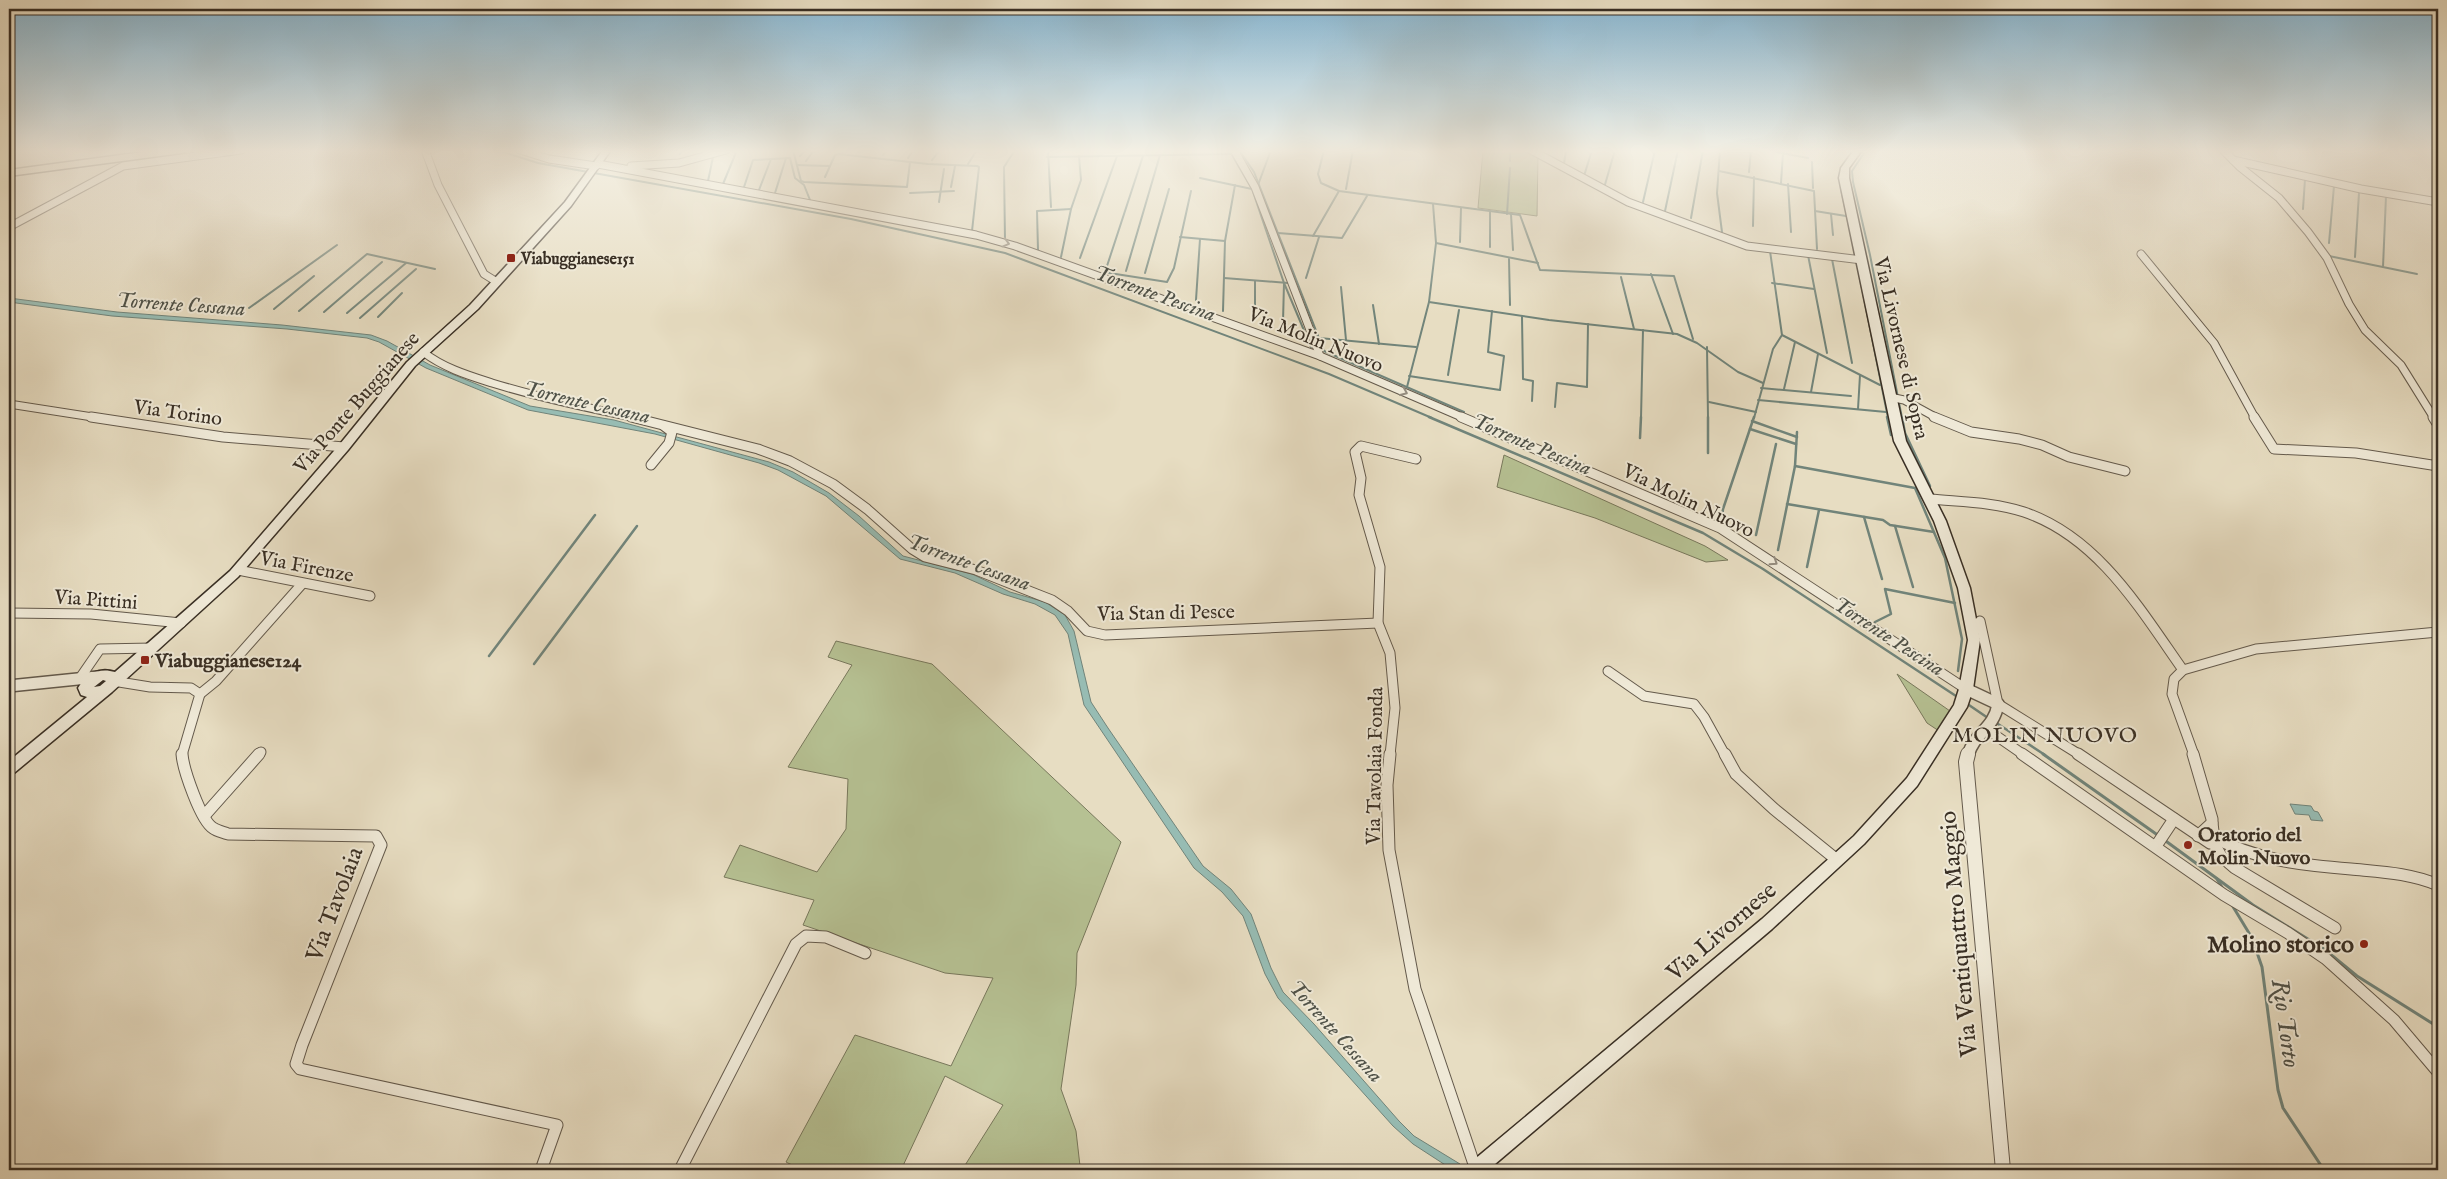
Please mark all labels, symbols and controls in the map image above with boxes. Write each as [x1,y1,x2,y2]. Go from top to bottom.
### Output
one-way arrow [1002,238,1010,248]
place label: Viabuggianese151 [520,250,635,270]
marker: Viabuggianese151 [505,252,517,264]
street label: Via Livornese di Sopra [1867,254,1934,442]
water label: Torrente Pescina [1090,260,1219,329]
water label: Torrente Cessana [116,288,246,323]
street label: Via Molin Nuovo [1243,302,1387,379]
street label: Via Ponte Buggianese [288,327,426,480]
water label: Torrente Cessana [521,376,653,431]
one-way arrow [1399,386,1408,396]
street label: Via Torino [131,395,224,432]
water label: Torrente Pescina [1468,408,1595,483]
street label: Via Molin Nuovo [1617,458,1759,544]
water label: Torrente Cessana [903,529,1034,598]
street label: Via Firenze [257,546,356,589]
one-way arrow [1768,556,1778,565]
street label: Via Pittini [52,585,138,616]
water label: Torrente Pescina [1827,591,1949,683]
street label: Via Stan di Pesce [1096,600,1235,627]
place label: Viabuggianese124 [154,649,303,674]
marker: Viabuggianese124 [139,654,151,666]
street label: Via Tavolaia Fonda [1362,686,1389,846]
district label: MOLIN NUOVO [1952,722,2138,750]
street label: Via Ventiquattro Maggio [1933,810,1986,1059]
place label: Oratorio del Molin Nuovo [2198,823,2310,871]
marker: Oratorio del Molin Nuovo [2182,839,2194,851]
street label: Via Tavolaia [299,842,372,967]
street label: Via Livornese [1660,876,1784,989]
place label: Molino storico [2207,930,2354,961]
marker: Molino storico [2358,938,2370,950]
water label: Torrente Cessana [1282,975,1388,1089]
water label: Rio Torto [2263,977,2307,1070]

